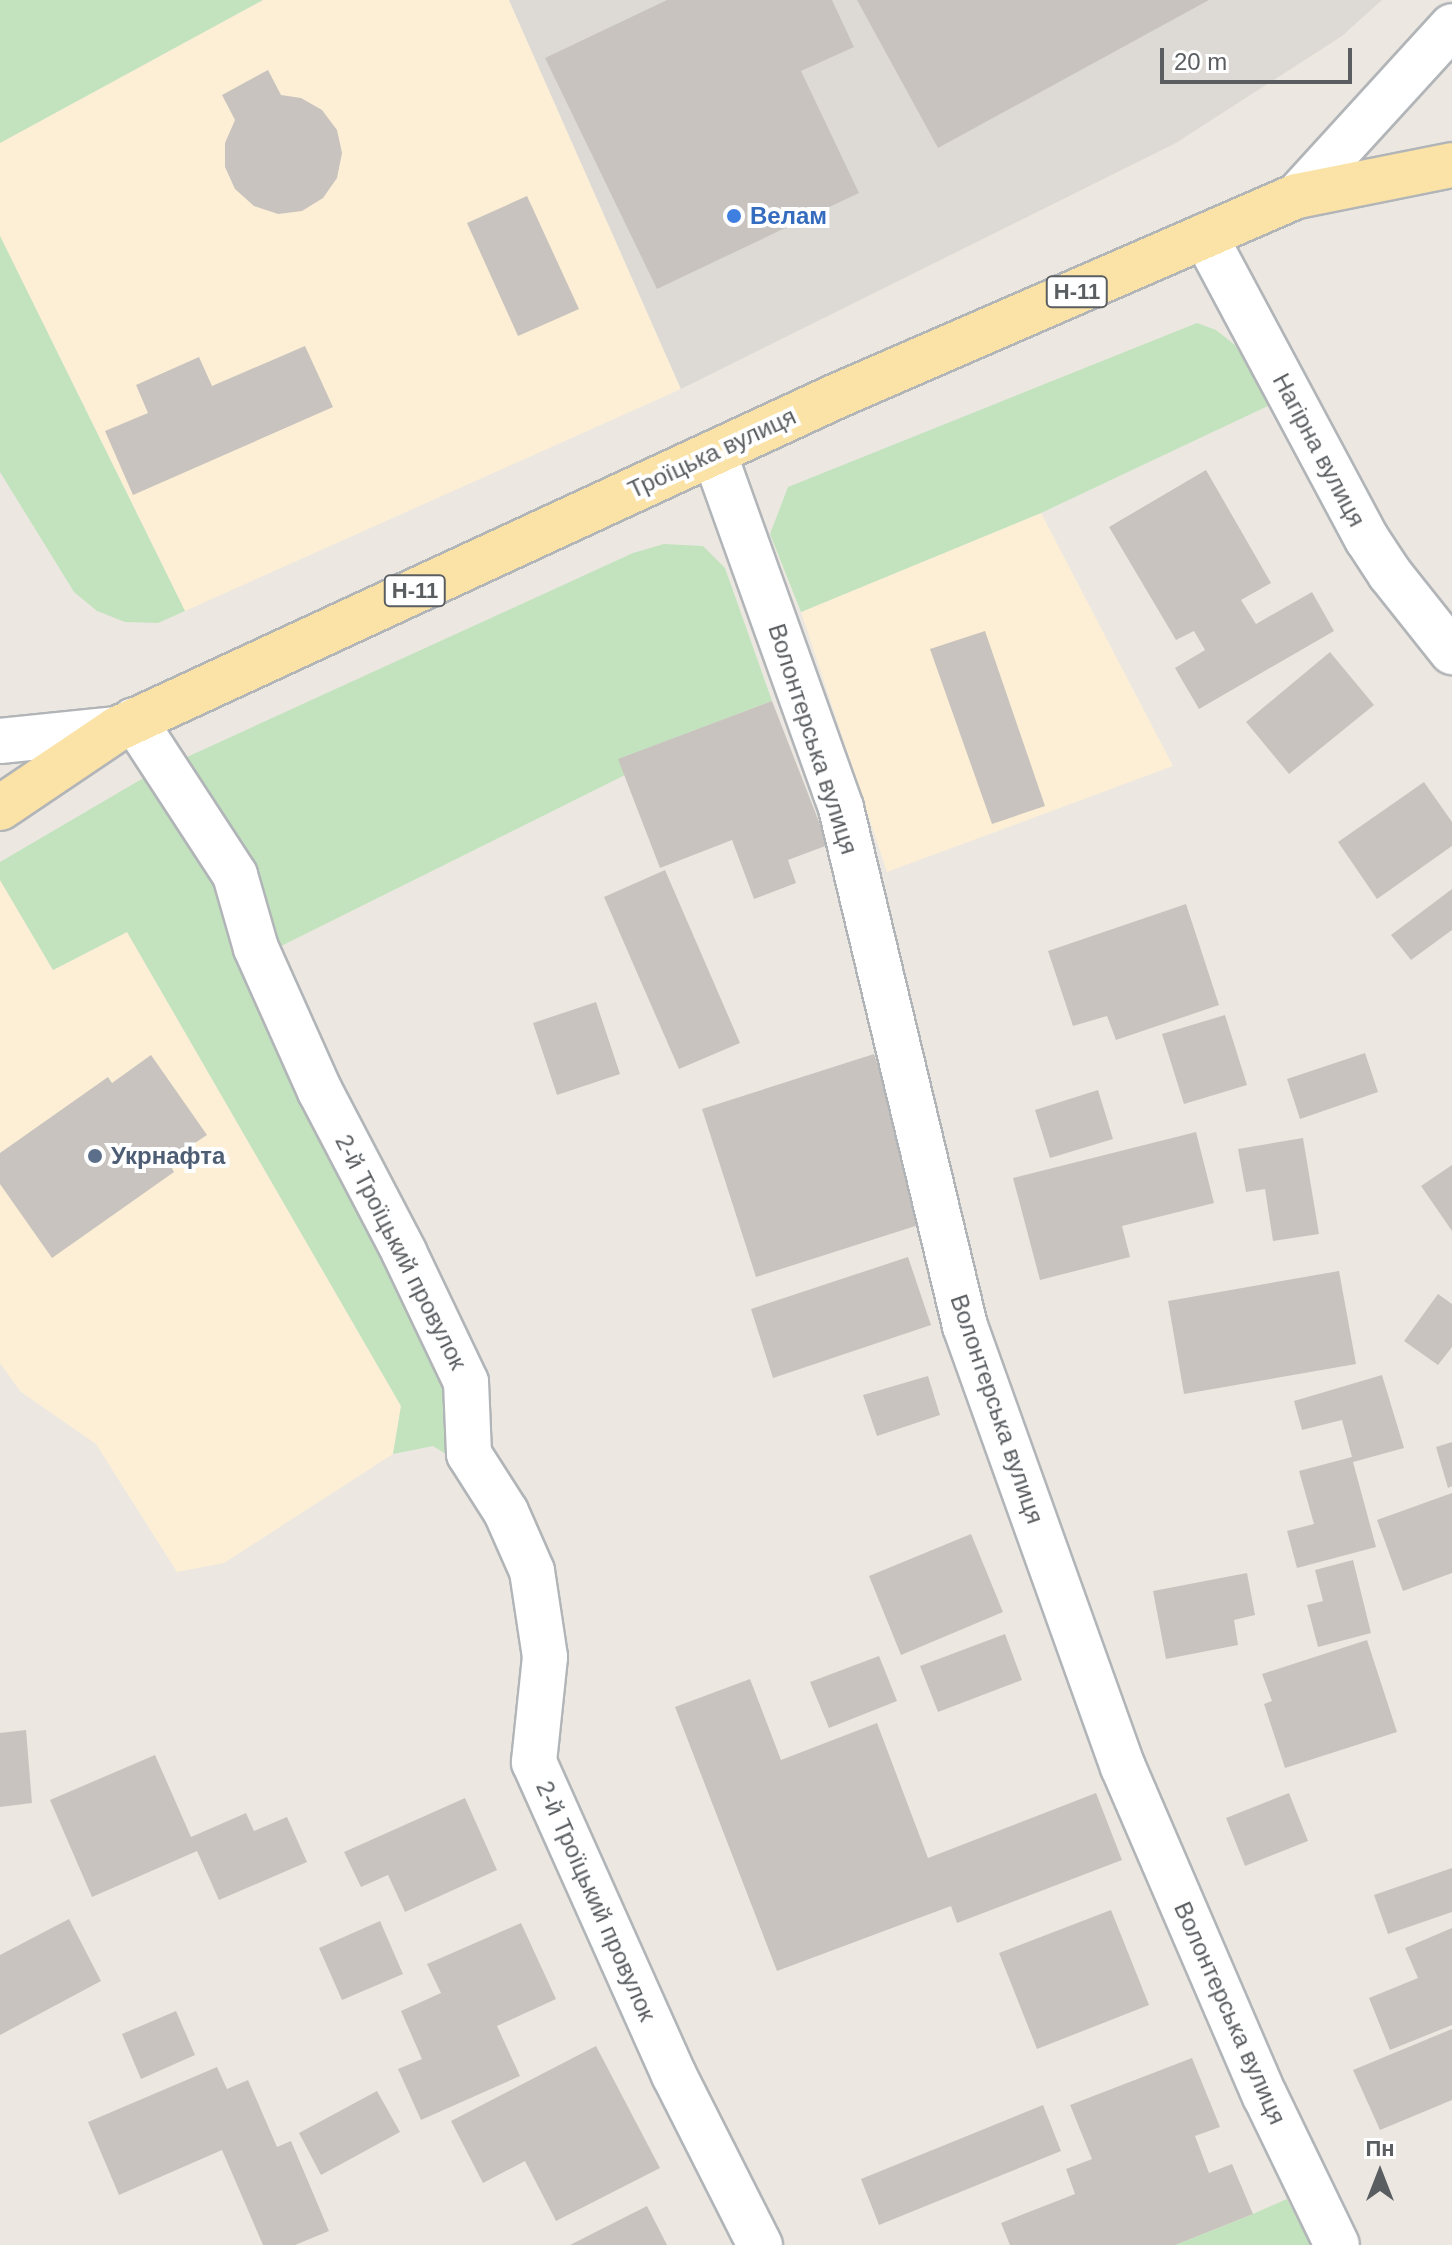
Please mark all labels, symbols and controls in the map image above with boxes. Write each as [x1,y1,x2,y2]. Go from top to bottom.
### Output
scale bar [1164,32,1356,82]
text: 20 m [1174,48,1227,75]
place label: Велам [750,202,827,230]
marker: Велам [725,207,743,225]
road number: Н-11 [1045,274,1109,310]
street label: Нагірна вулиця [1267,369,1371,531]
street label: Троїцька вулиця [624,402,800,504]
road number: Н-11 [383,573,447,609]
street label: Волонтерська вулиця [762,620,864,858]
street label: 2-й Троїцький провулок [329,1130,473,1374]
place label: Укрнафта [111,1142,225,1170]
marker: Укрнафта [86,1147,104,1165]
street label: Волонтерська вулиця [944,1291,1050,1527]
street label: 2-й Троїцький провулок [530,1776,662,2026]
street label: Волонтерська вулиця [1168,1897,1292,2129]
north arrow [1340,2133,1420,2213]
text: Пн [1365,2136,1395,2161]

